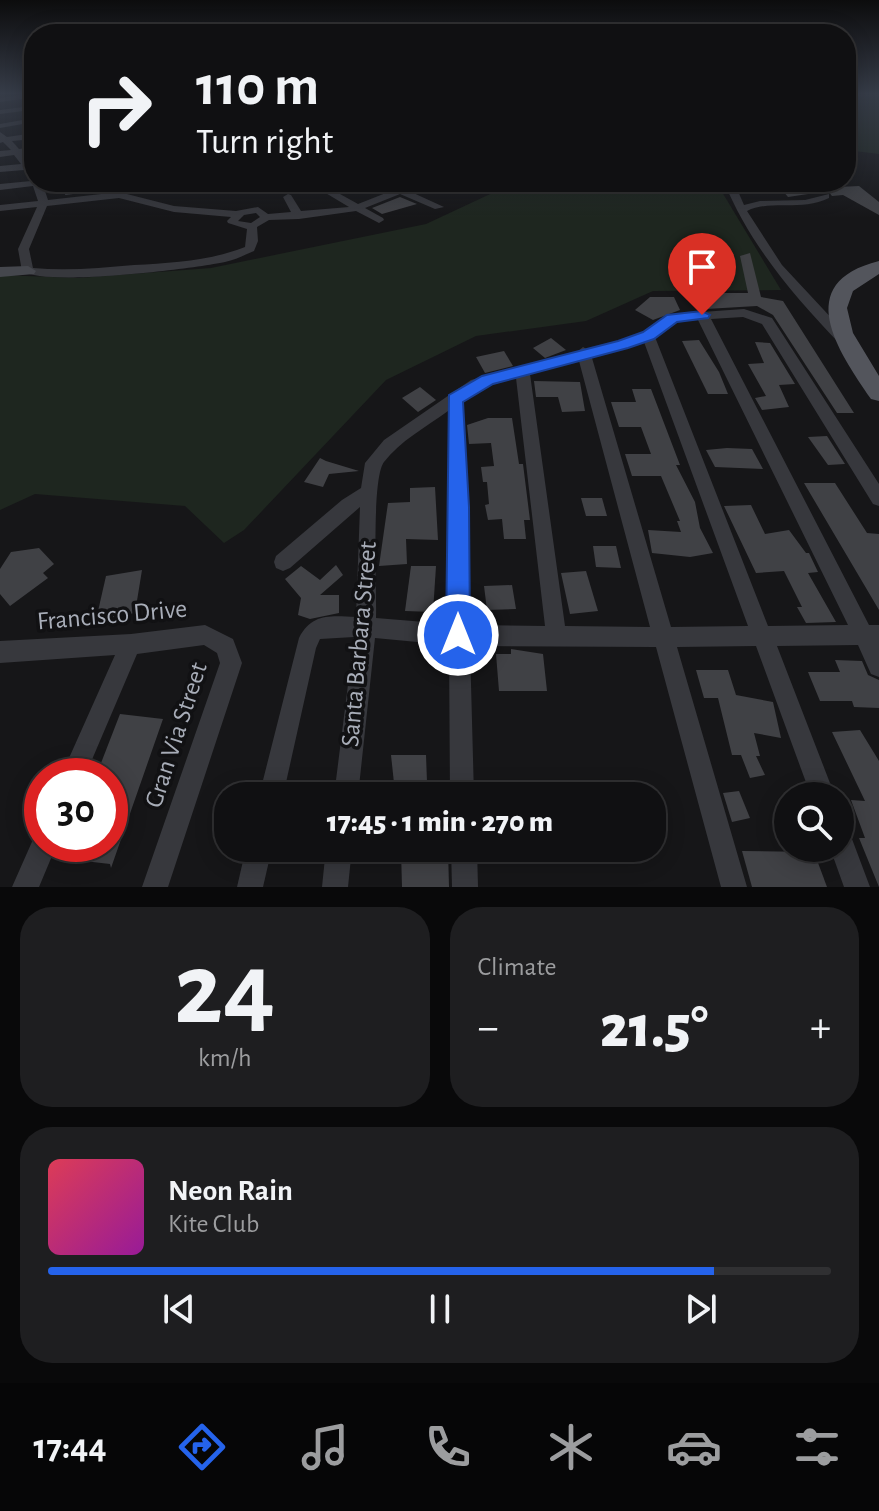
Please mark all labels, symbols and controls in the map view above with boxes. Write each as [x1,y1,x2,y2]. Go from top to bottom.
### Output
icon: right [64,56,168,160]
text: 110 m [196,59,319,115]
text: Turn right [196,124,333,160]
pin [668,233,736,315]
icon: arrive [680,245,724,289]
street label: Santa Barbara Street [337,540,381,748]
position arrow [416,593,500,677]
street label: Francisco Drive [36,595,188,635]
street label: Gran Via Street [140,659,212,811]
speed limit sign: 30 [24,758,128,862]
map controls [774,782,854,862]
button: search [774,782,854,862]
text: 17:45 · 1 min · 270 m [327,807,553,837]
text: 24 [174,939,275,1043]
text: Climate [478,954,556,980]
text: 21.5° [600,998,708,1058]
text: − [478,1006,499,1050]
text: + [810,1006,831,1050]
text: km/h [198,1045,252,1071]
text: Neon Rain [168,1176,293,1206]
text: Kite Club [168,1211,259,1237]
icon: previous [157,1287,201,1331]
icon: pause [418,1287,462,1331]
icon: next [679,1287,723,1331]
icon: directions [174,1419,230,1475]
icon: music [297,1419,353,1475]
icon: phone [420,1419,476,1475]
icon: climate [543,1419,599,1475]
icon: car [666,1419,722,1475]
icon: filters [789,1419,845,1475]
text: 17:44 [34,1429,107,1465]

